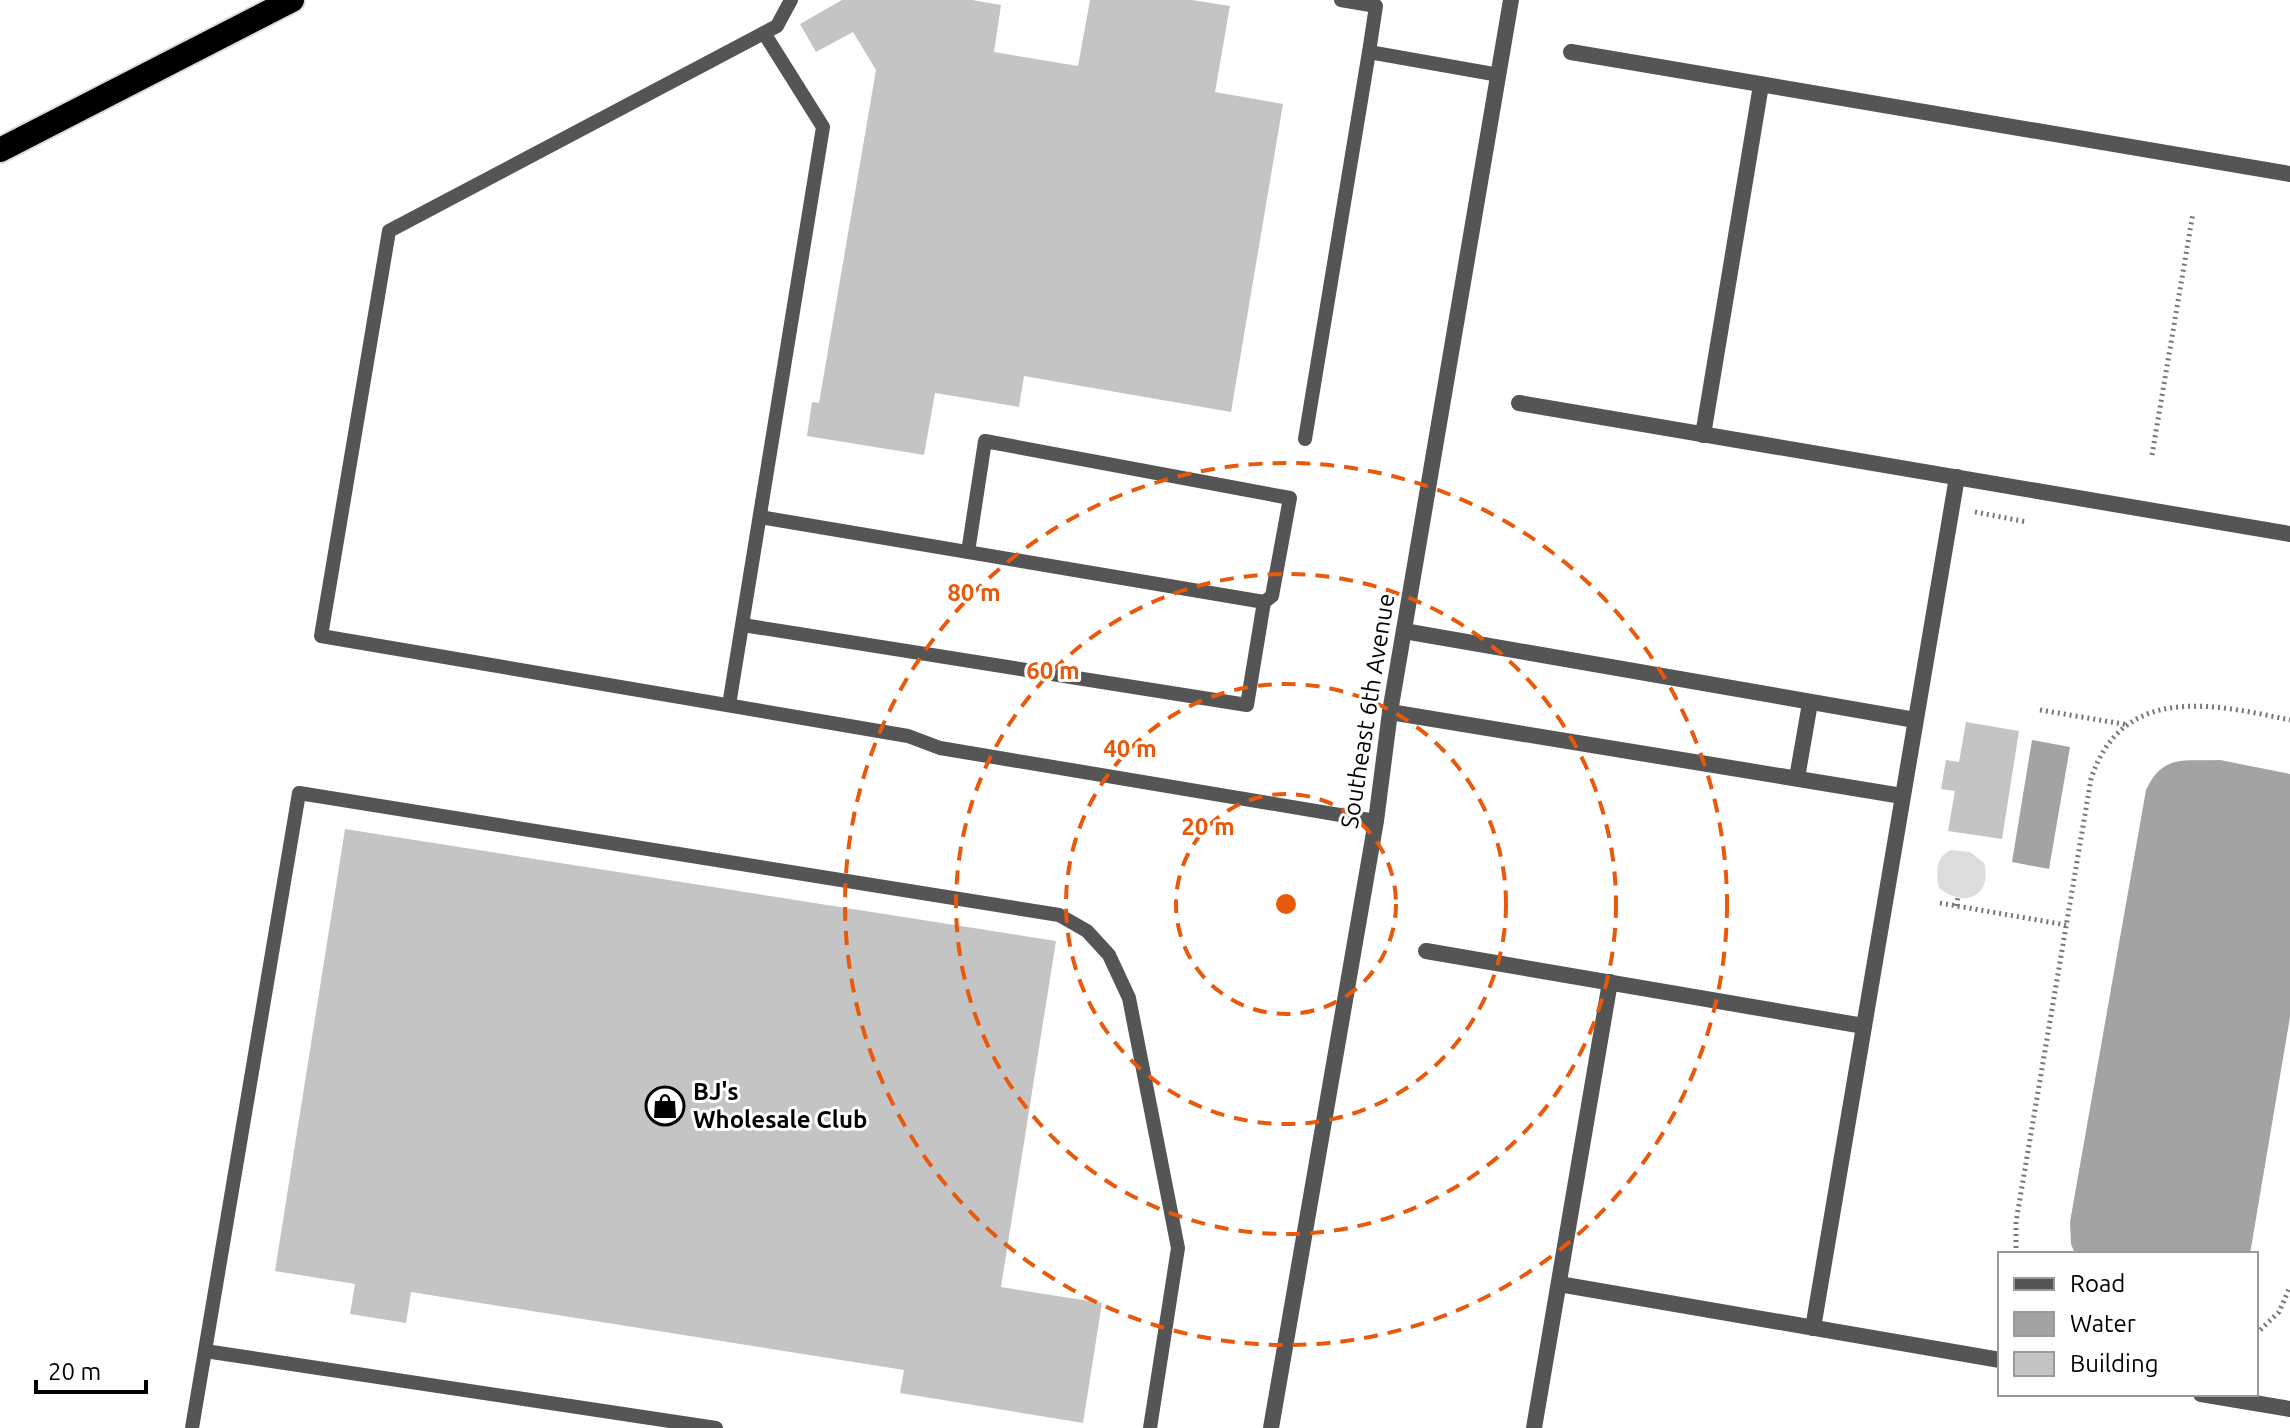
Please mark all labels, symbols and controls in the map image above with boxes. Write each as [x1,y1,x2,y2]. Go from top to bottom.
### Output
text: 80 m [947,579,1001,606]
street label: Southeast 6th Avenue [1336,592,1399,830]
text: 60 m [1026,657,1080,684]
text: 40 m [1103,735,1157,762]
text: 20 m [1181,813,1235,840]
centre of rings [1272,890,1300,918]
place label: BJ's Wholesale Club [693,1078,867,1133]
shop icon: BJ's Wholesale Club [644,1085,686,1127]
legend [1998,1252,2258,1396]
text: Road [2070,1270,2125,1297]
text: Water [2070,1310,2136,1337]
scale bar [36,1344,146,1394]
text: Building [2070,1350,2158,1377]
text: 20 m [48,1358,101,1385]

